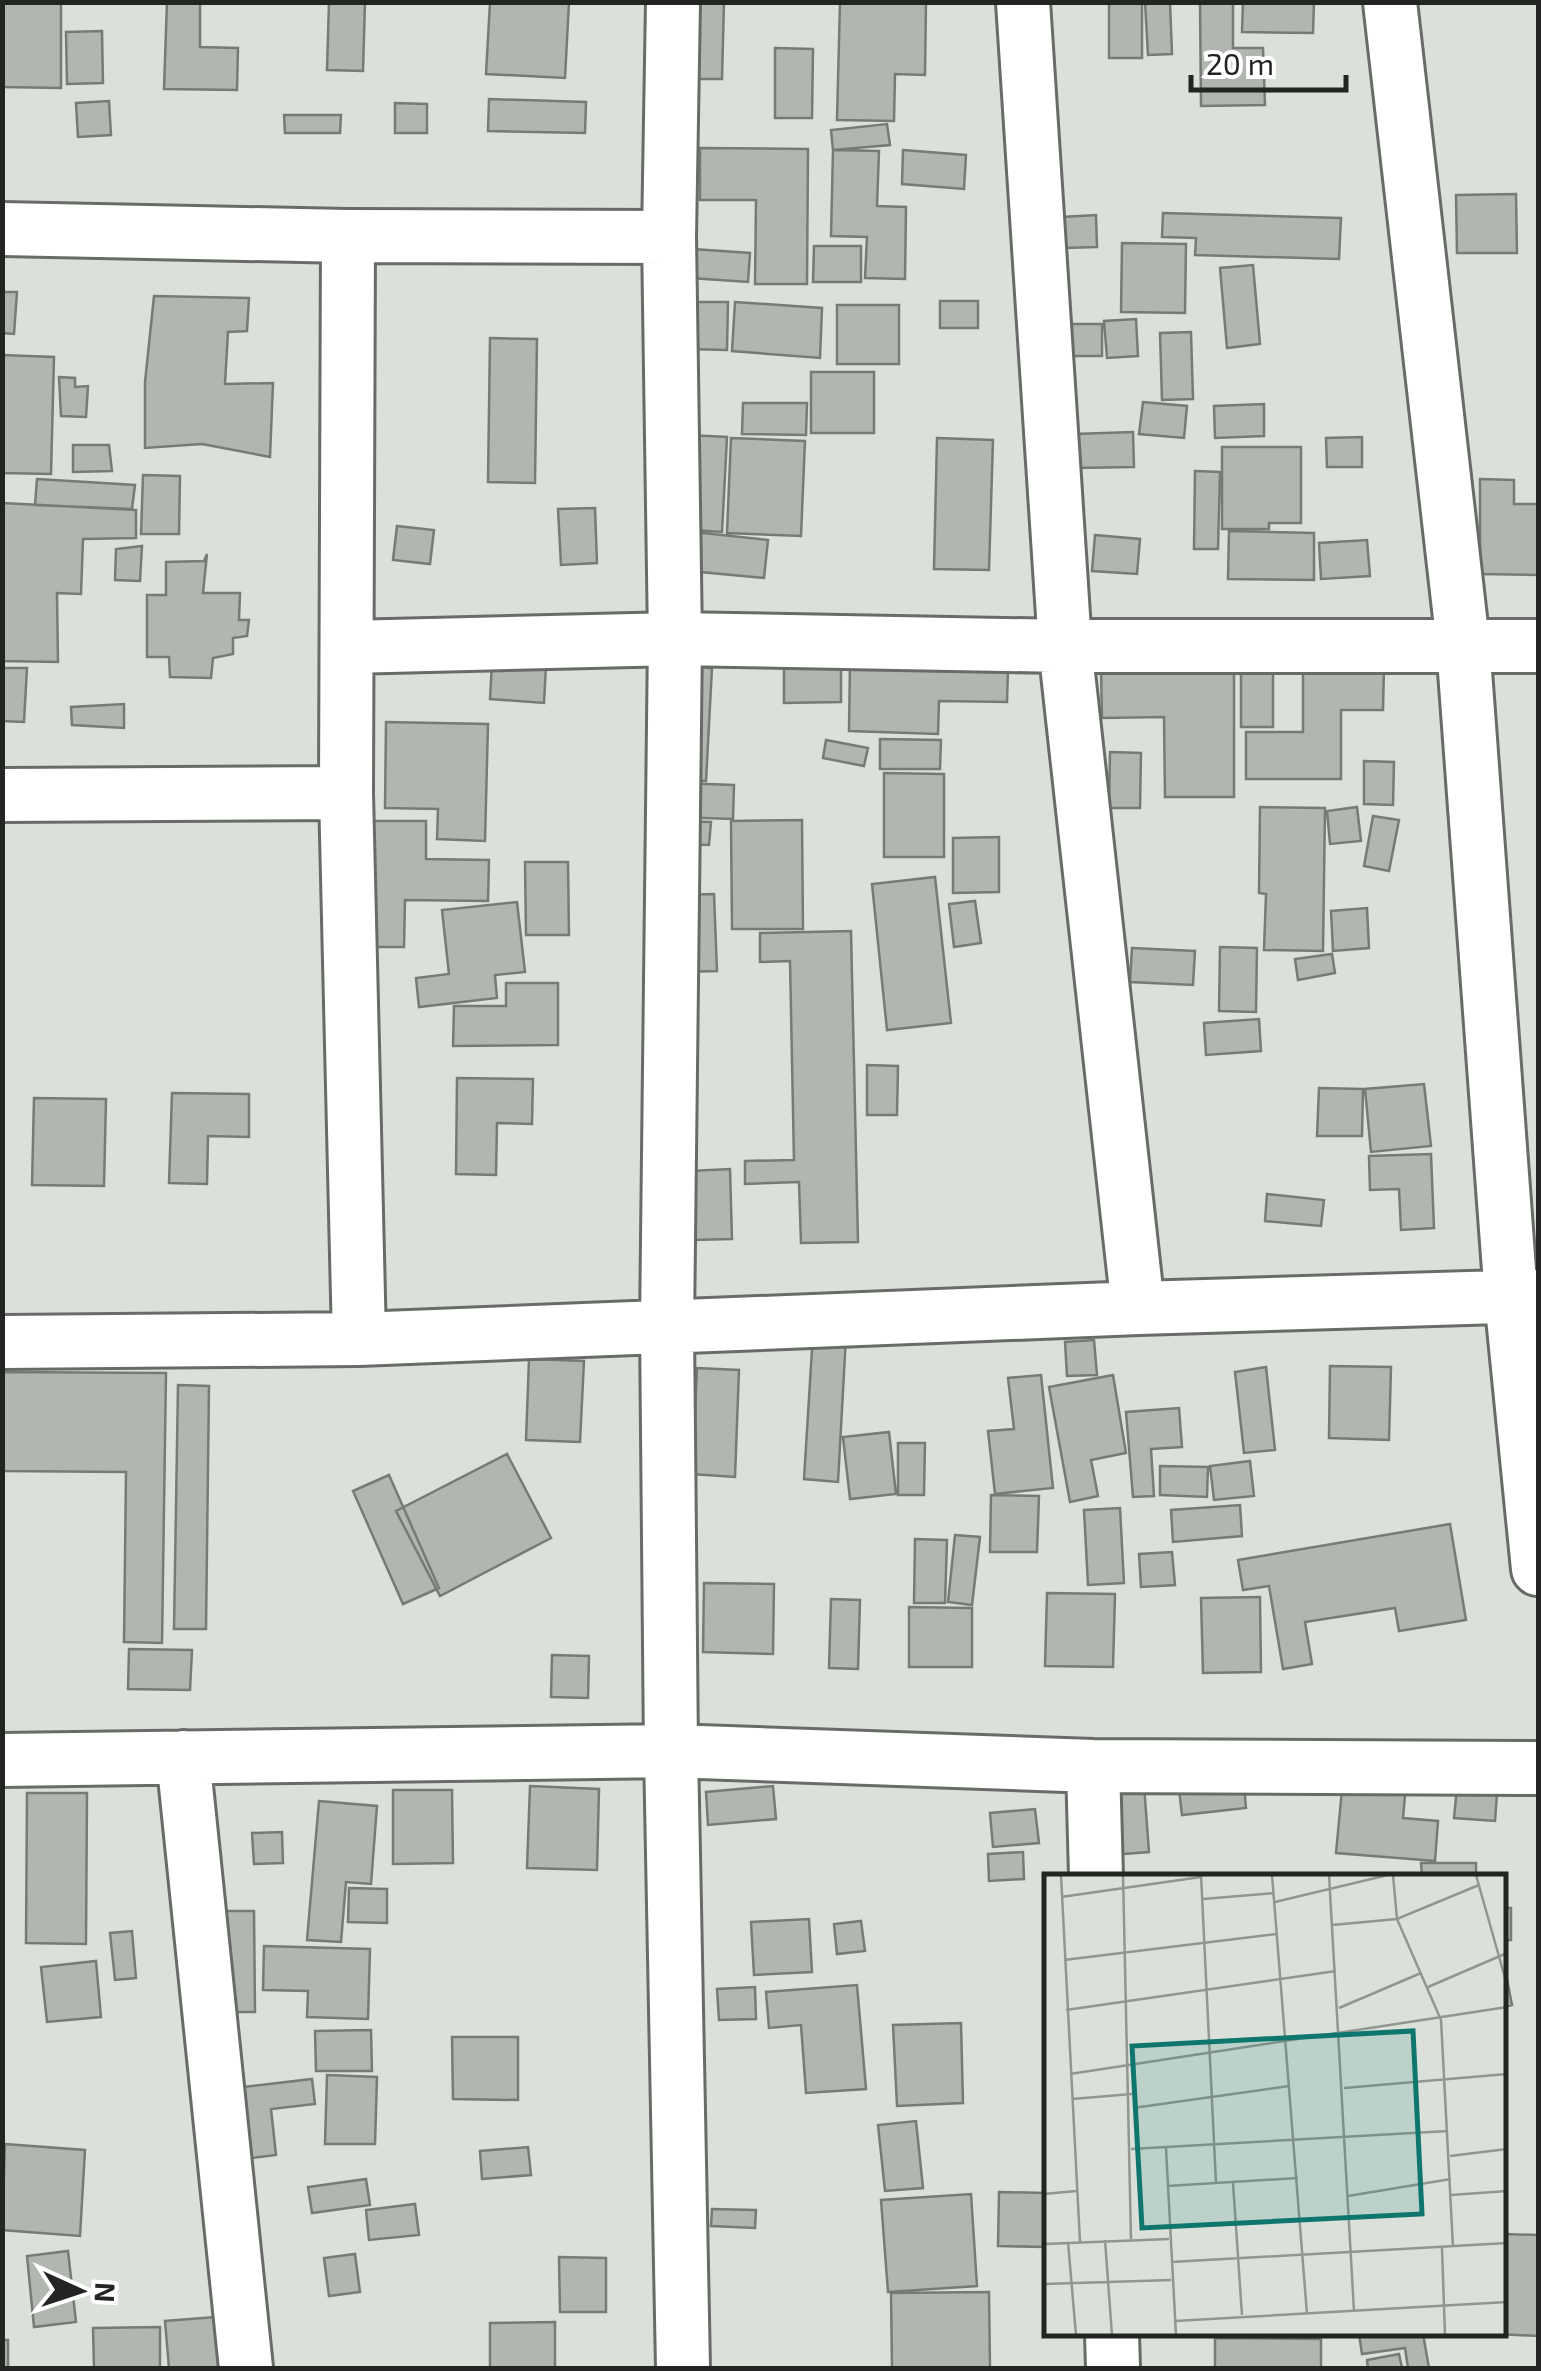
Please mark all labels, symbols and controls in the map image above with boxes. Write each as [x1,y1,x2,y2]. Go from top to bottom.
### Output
scale bar [1191,30,1346,92]
text: 20 m [1206,45,1274,81]
inset map [1044,1874,1506,2336]
north arrow [30,2241,130,2341]
text: N [88,2281,123,2303]

